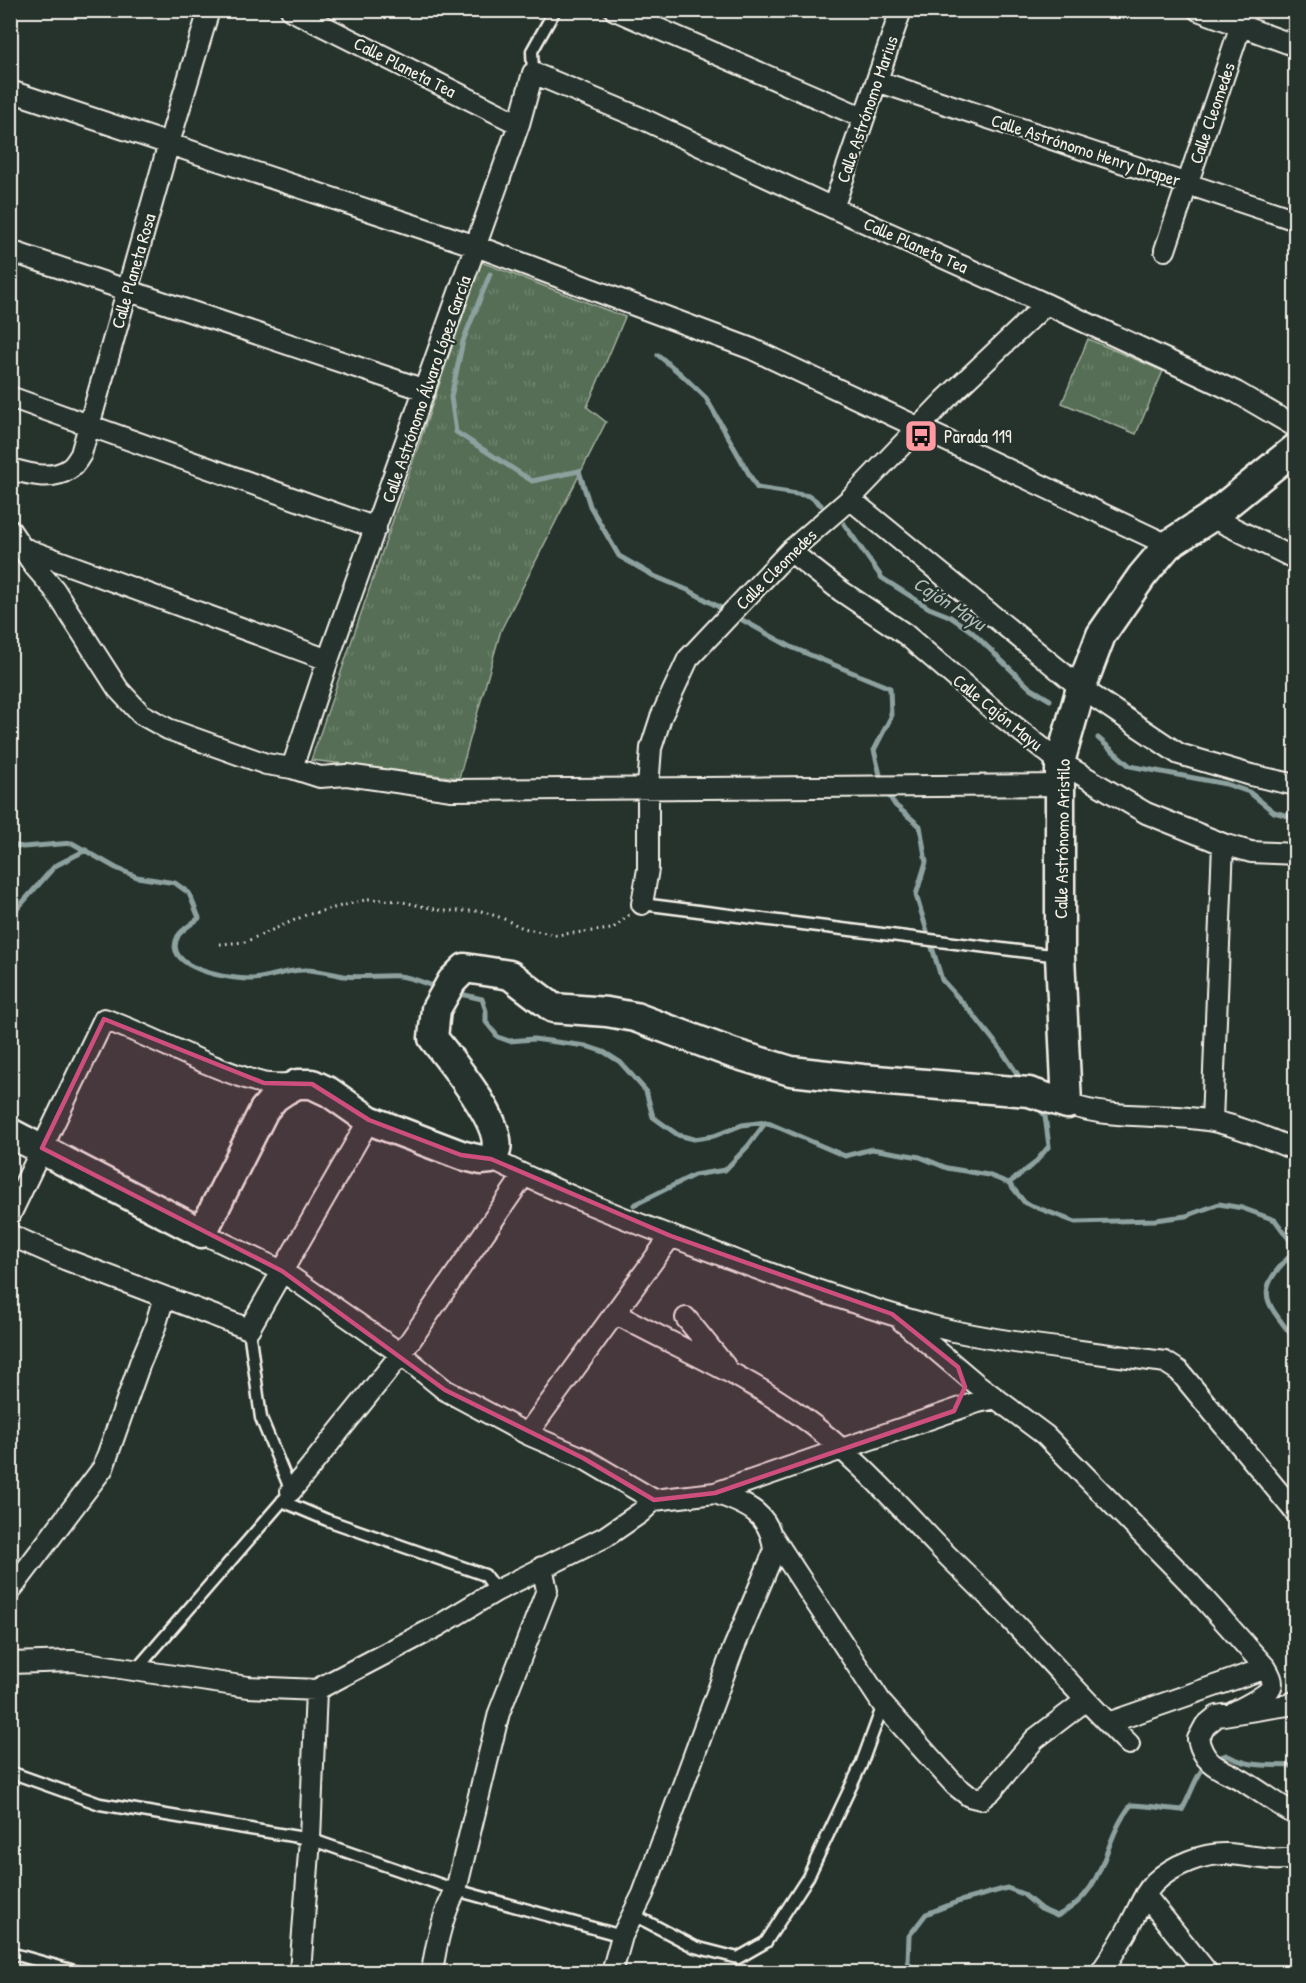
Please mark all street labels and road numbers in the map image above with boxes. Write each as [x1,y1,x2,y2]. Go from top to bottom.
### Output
street label: Calle Planeta Tea [350,30,460,104]
street label: Calle Astrónomo Marius [830,32,904,186]
street label: Calle Cleomedes [1183,59,1241,167]
street label: Calle Astrónomo Henry Draper [988,108,1184,192]
street label: Calle Planeta Rosa [105,211,161,331]
street label: Calle Planeta Tea [860,211,972,279]
street label: Calle Astrónomo Álvaro López García [375,272,477,506]
street label: Calle Cleomedes [730,523,822,615]
street label: Calle Cajón Mayu [948,668,1048,756]
street label: Calle Astrónomo Aristilo [1048,759,1076,919]

